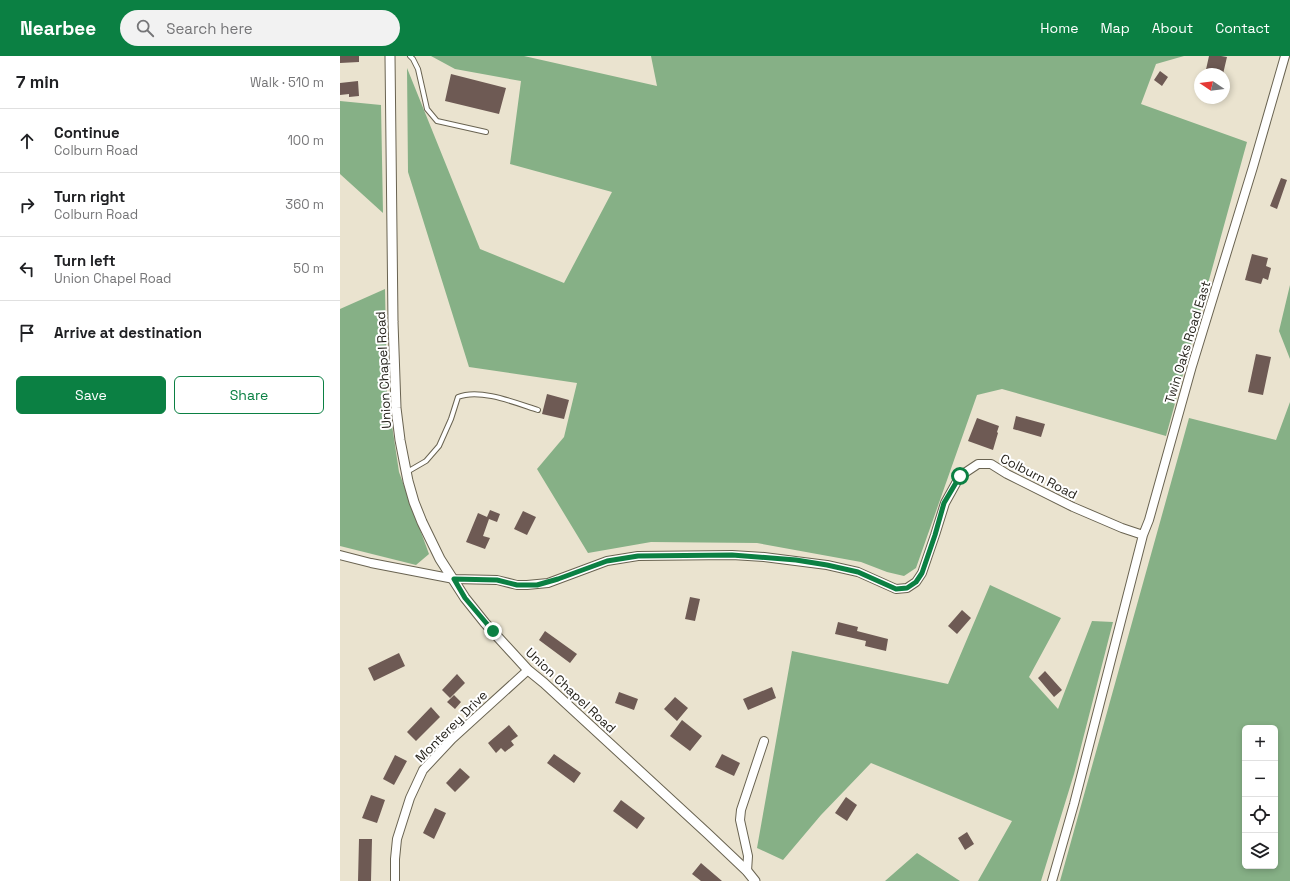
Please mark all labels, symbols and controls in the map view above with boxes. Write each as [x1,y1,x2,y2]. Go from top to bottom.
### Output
search box [120,10,400,46]
text: Nearbee [20,16,96,41]
icon: search [134,17,156,39]
text: Search here [166,19,253,38]
text: Home [1040,19,1078,37]
text: Map [1100,19,1130,37]
text: About [1152,19,1193,37]
text: Contact [1215,19,1270,37]
north arrow [1194,68,1230,104]
text: 7 min [16,71,59,93]
text: Walk · 510 m [250,74,324,91]
text: Continue [54,123,120,142]
icon: ahead [16,130,38,152]
text: 100 m [287,132,324,149]
text: Colburn Road [54,142,138,159]
text: Turn right [54,187,125,206]
icon: right [16,194,38,216]
text: 360 m [285,196,324,213]
text: Colburn Road [54,206,138,223]
text: Turn left [54,251,116,270]
icon: left [16,258,38,280]
text: 50 m [293,260,324,277]
text: Union Chapel Road [54,270,171,287]
street label: Twin Oaks Road East [1161,279,1214,406]
street label: Union Chapel Road [372,311,395,429]
icon: arrive [16,322,38,344]
text: Arrive at destination [54,323,202,342]
button: Save [16,376,166,414]
button: Share [174,376,324,414]
street label: Colburn Road [997,450,1080,503]
route start [951,467,969,485]
route end [484,622,502,640]
street label: Union Chapel Road [522,644,619,737]
street label: Monterey Drive [412,687,491,766]
map controls [1242,725,1278,869]
button: + [1242,725,1278,761]
button: − [1242,761,1278,797]
button: locate [1242,797,1278,833]
button: layers [1242,833,1278,869]

